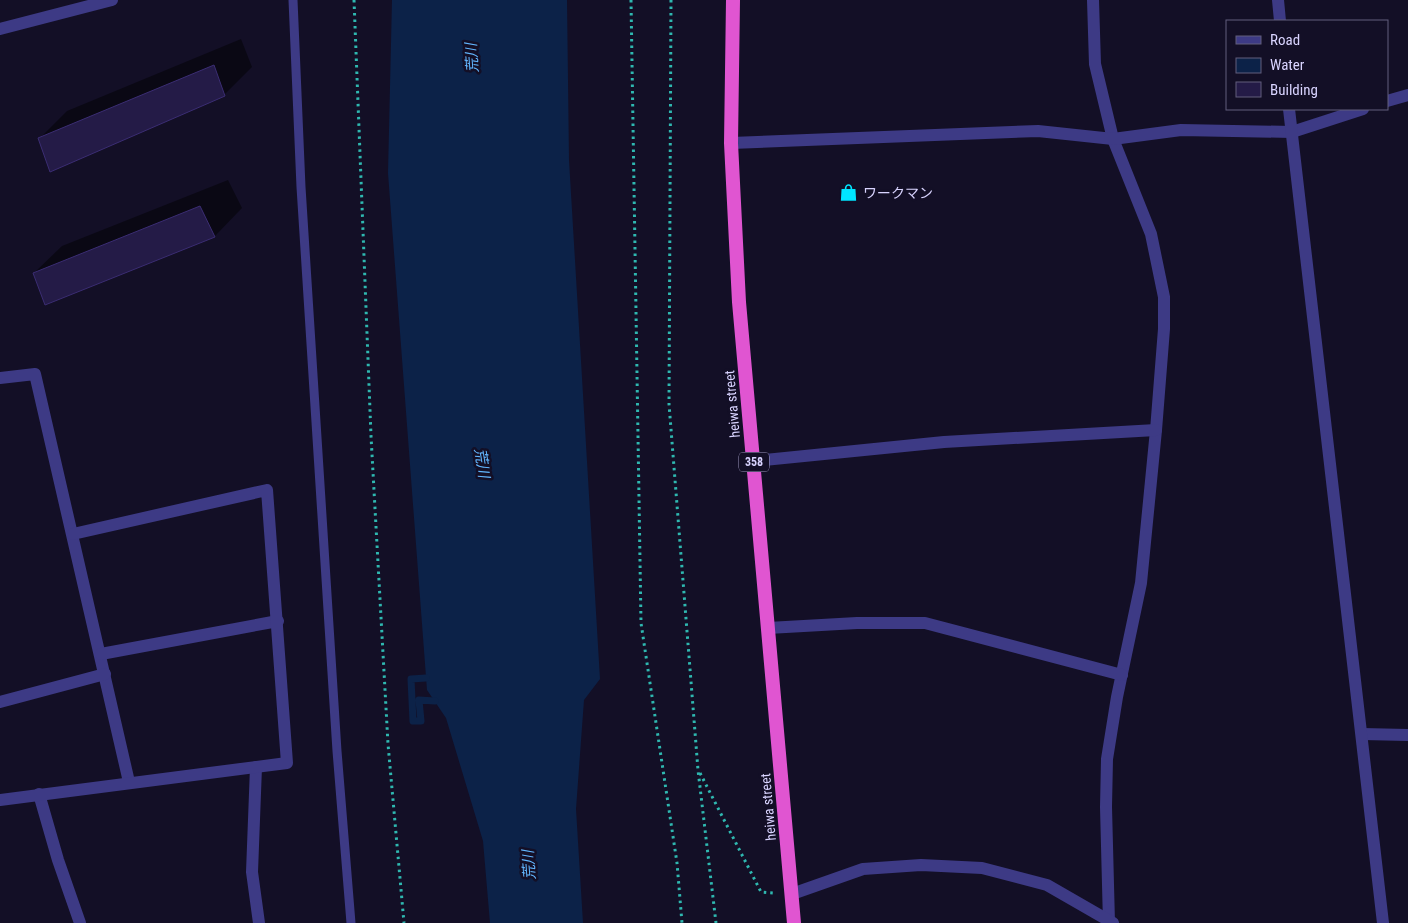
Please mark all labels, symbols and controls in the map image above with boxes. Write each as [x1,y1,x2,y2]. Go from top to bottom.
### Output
legend [1226,20,1388,110]
text: Road [1270,31,1300,49]
water label: 荒川 [462,40,482,74]
text: Water [1270,56,1305,74]
text: Building [1270,81,1318,99]
shop icon: ワークマン [839,183,859,203]
place label: ワークマン [863,185,933,201]
street label: heiwa street [721,370,743,438]
water label: 荒川 [471,447,494,481]
road number: 358 [739,452,769,472]
street label: heiwa street [757,773,779,841]
water label: 荒川 [519,847,539,881]

